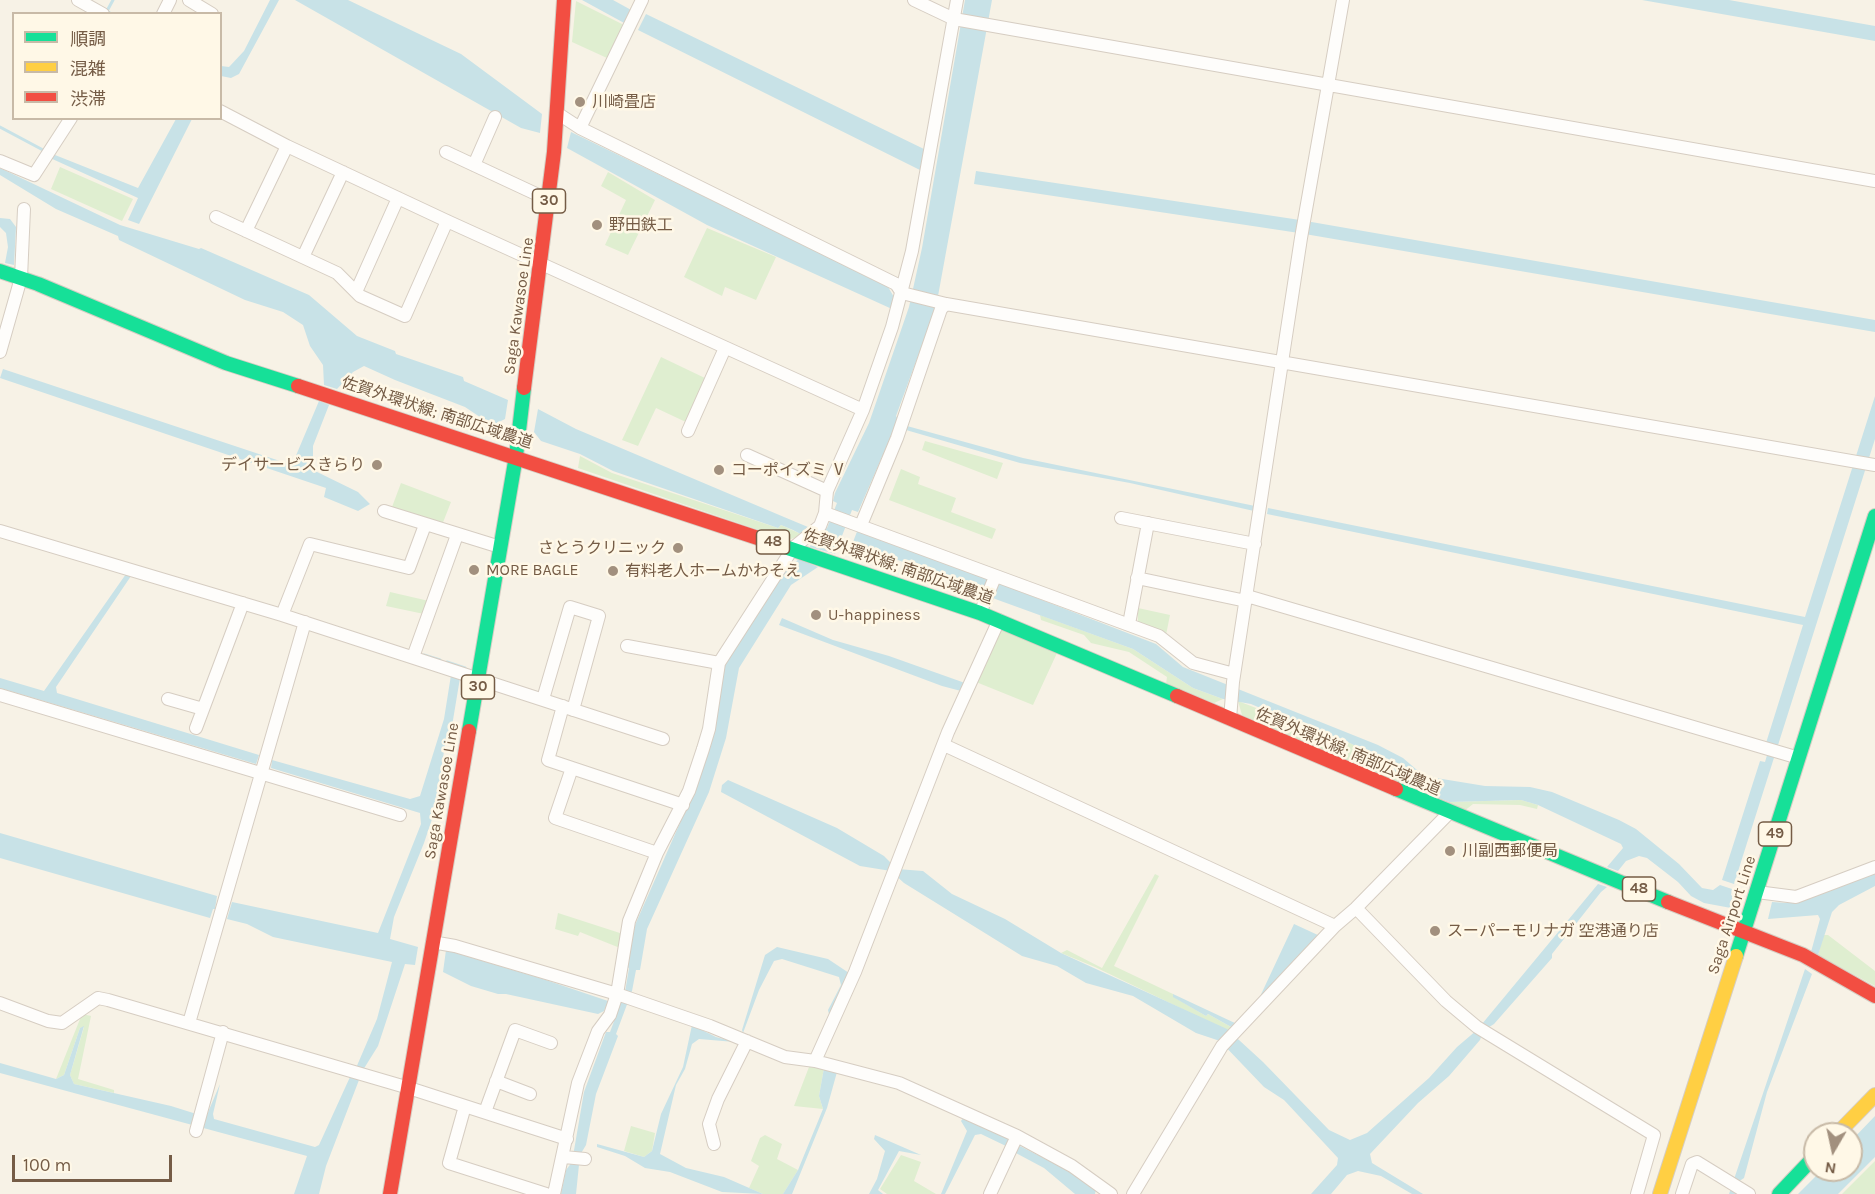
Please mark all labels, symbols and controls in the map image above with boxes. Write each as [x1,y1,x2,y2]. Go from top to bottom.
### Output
legend [12,12,222,120]
text: 順調 [70,28,106,50]
text: 混雑 [70,58,106,80]
text: 渋滞 [70,88,106,110]
place label: 川崎畳店 [592,92,656,112]
marker: 川崎畳店 [573,95,587,109]
road number: 30 [532,189,566,213]
place label: 野田鉄工 [609,215,673,235]
marker: 野田鉄工 [590,218,604,232]
street label: Saga Kawasoe Line [500,236,538,376]
street label: 佐賀外環状線; 南部広域農道 [339,373,535,453]
place label: デイサービスきらり [221,455,365,475]
marker: デイサービスきらり [370,458,384,472]
place label: コーポイズミ Ⅴ [731,460,847,480]
marker: コーポイズミ Ⅴ [712,463,726,477]
street label: 佐賀外環状線; 南部広域農道 [800,525,996,609]
road number: 48 [756,530,790,554]
place label: さとうクリニック [538,538,666,558]
marker: さとうクリニック [671,541,685,555]
place label: MORE BAGLE [486,560,578,580]
place label: 有料老人ホームかわそえ [625,561,801,581]
marker: MORE BAGLE [467,563,481,577]
marker: 有料老人ホームかわそえ [606,564,620,578]
place label: U-happiness [828,605,921,625]
marker: U-happiness [809,608,823,622]
road number: 30 [462,675,494,699]
street label: 佐賀外環状線; 南部広域農道 [1252,704,1444,800]
street label: Saga Kawasoe Line [421,721,463,861]
road number: 49 [1758,822,1792,846]
place label: 川副西郵便局 [1462,841,1558,861]
marker: 川副西郵便局 [1443,844,1457,858]
street label: Saga Airport Line [1704,853,1760,977]
road number: 48 [1622,877,1656,901]
place label: スーパーモリナガ 空港通り店 [1447,921,1659,941]
marker: スーパーモリナガ 空港通り店 [1428,924,1442,938]
north arrow [1803,1122,1863,1182]
scale bar [15,1143,176,1181]
text: 100 m [23,1154,71,1176]
text: N [1823,1158,1838,1179]

